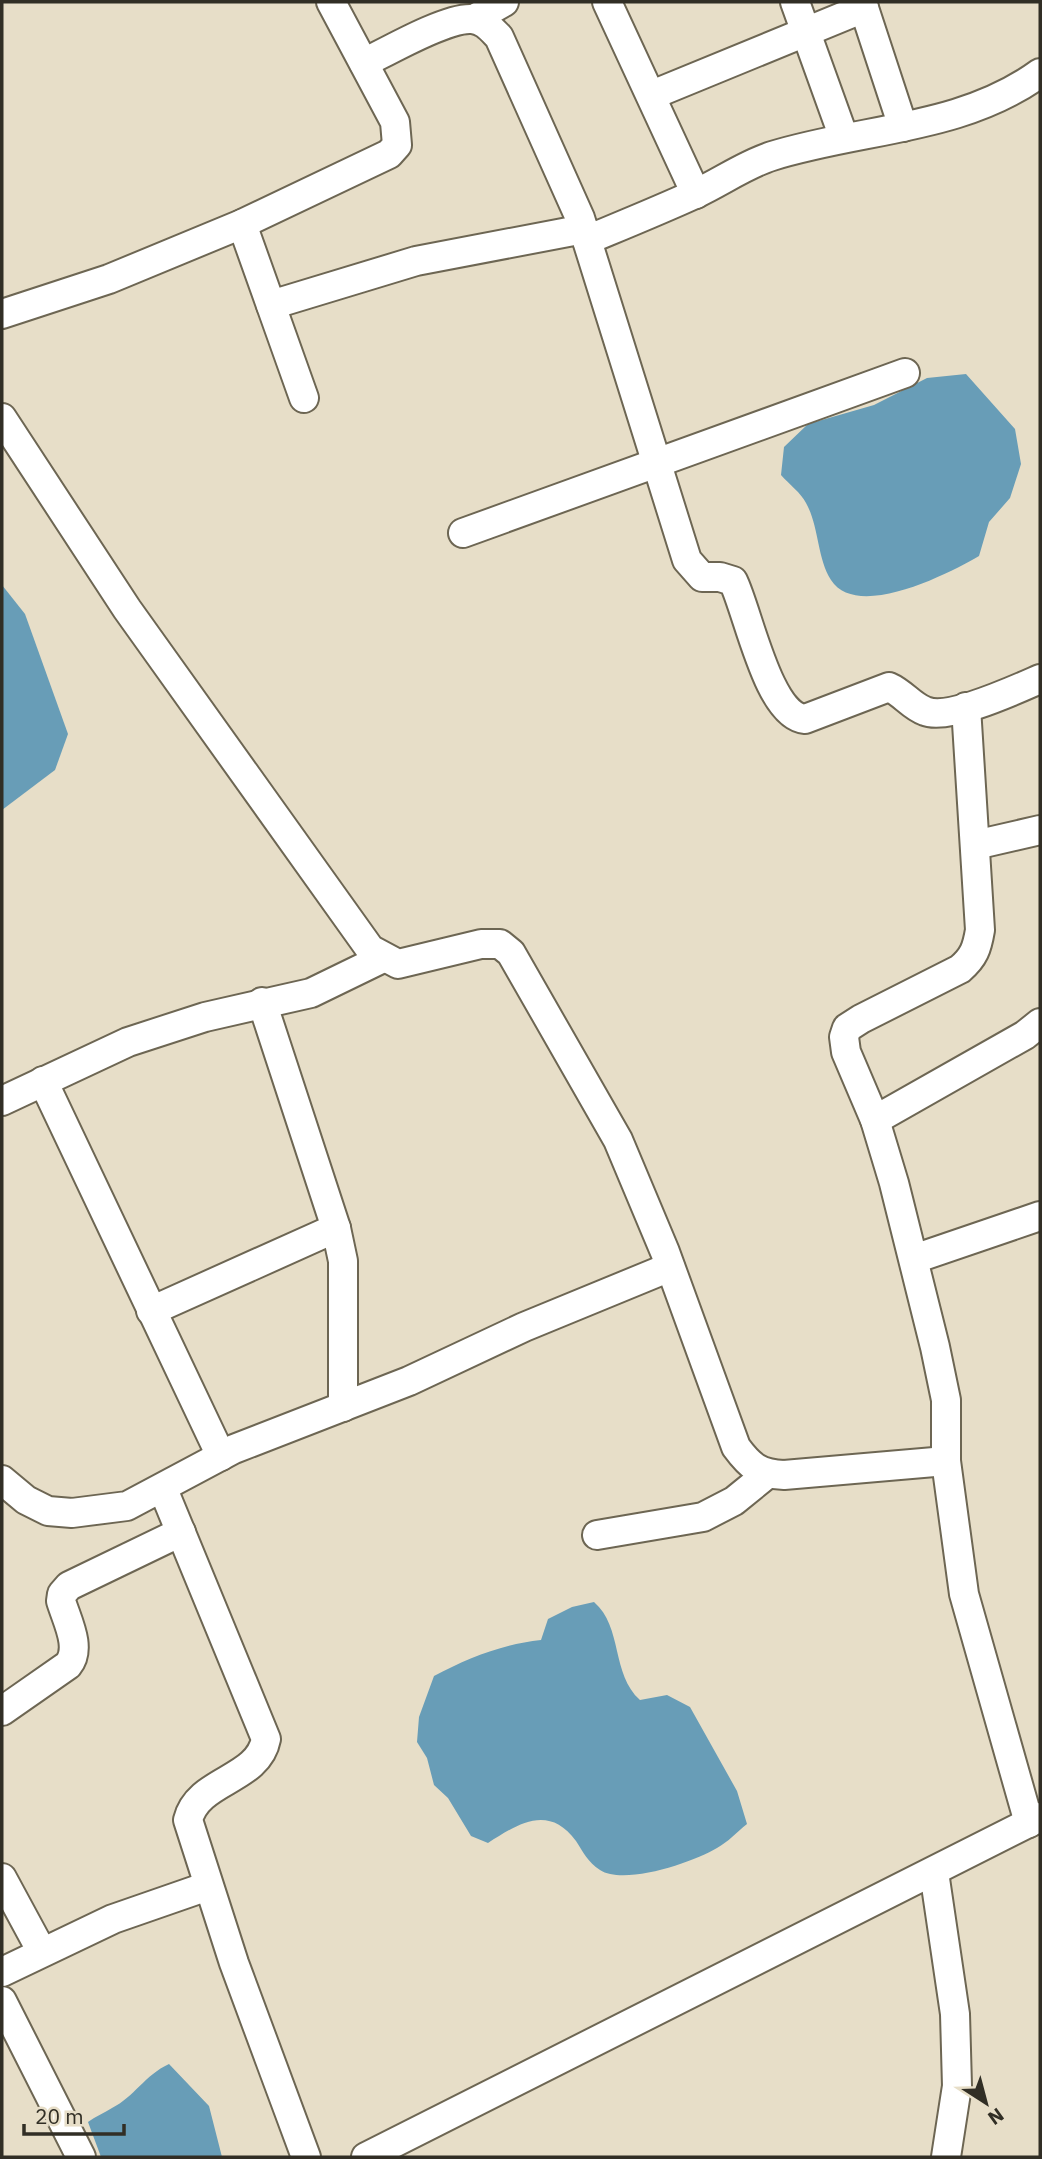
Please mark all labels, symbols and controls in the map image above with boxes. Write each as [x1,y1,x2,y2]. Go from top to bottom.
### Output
north arrow [951,2068,1021,2138]
scale bar [24,2092,124,2136]
text: 20 m [35,2102,84,2130]
text: N [983,2103,1009,2131]

